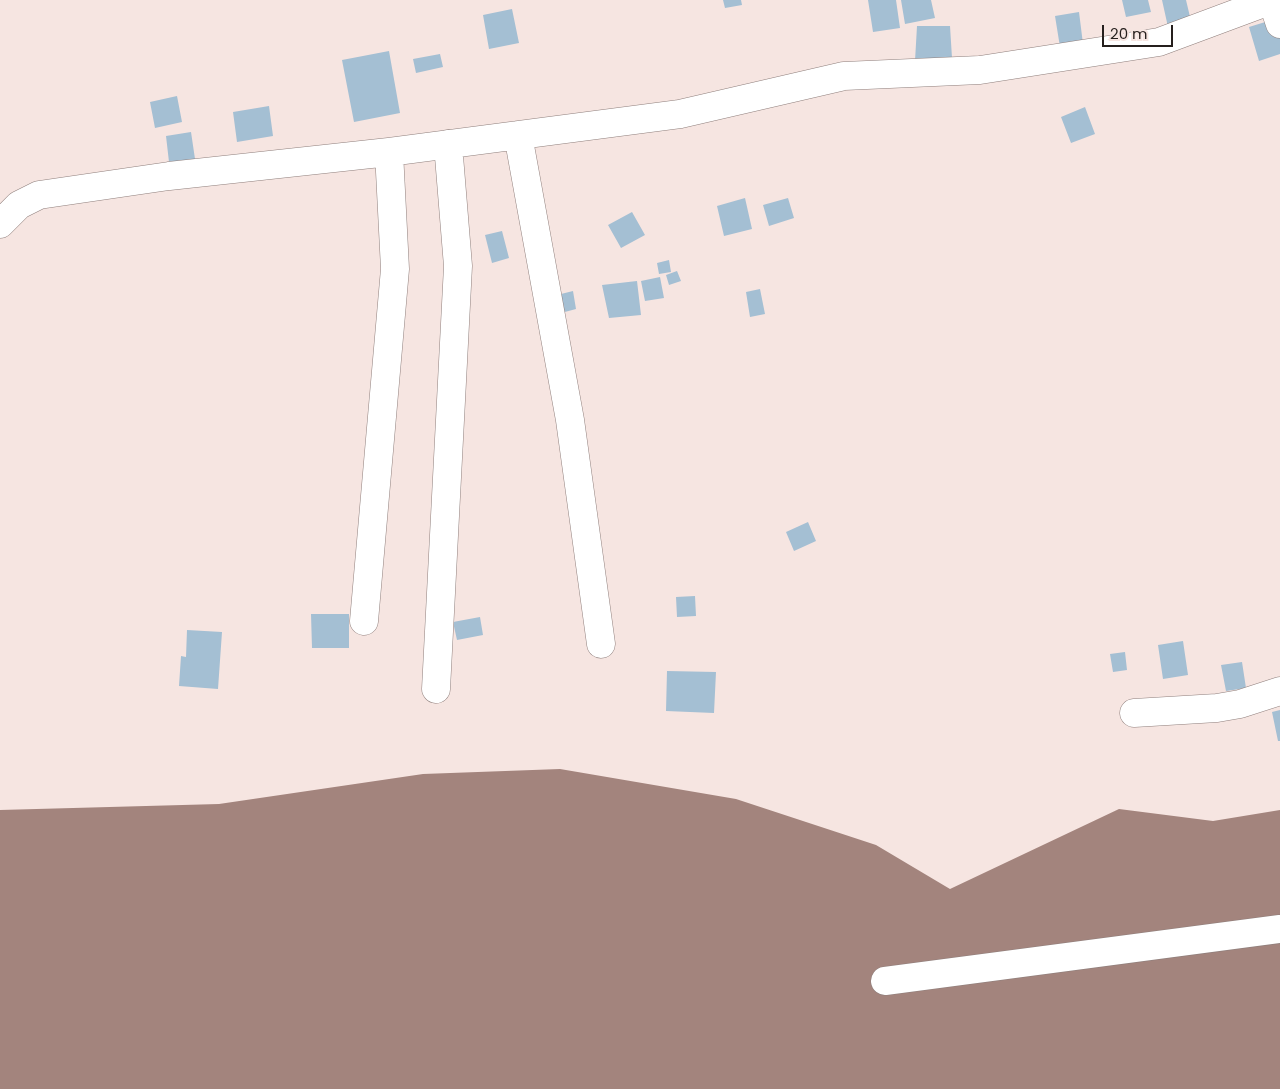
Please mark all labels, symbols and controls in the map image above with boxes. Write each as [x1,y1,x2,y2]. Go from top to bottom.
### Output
scale bar [1105,15,1176,47]
text: 20 m [1110,23,1148,44]

